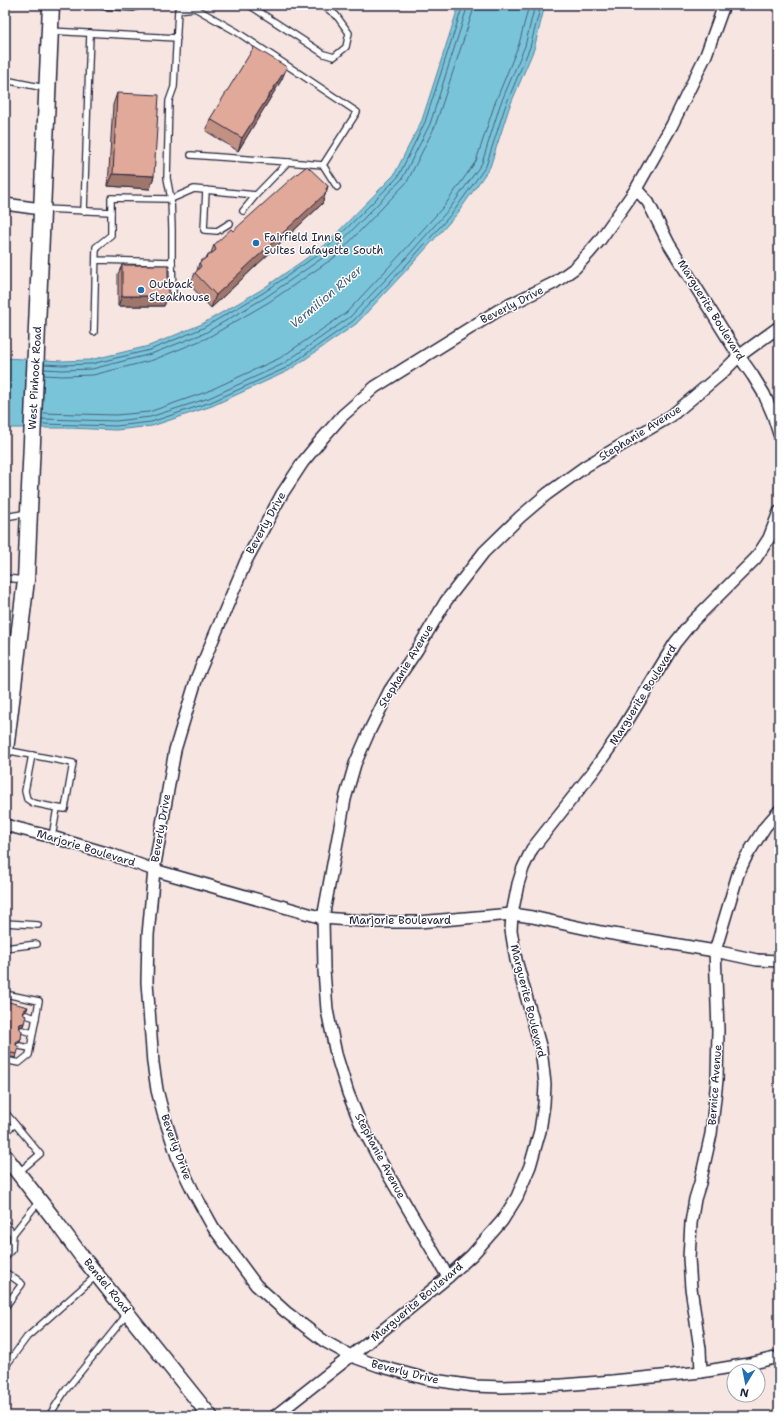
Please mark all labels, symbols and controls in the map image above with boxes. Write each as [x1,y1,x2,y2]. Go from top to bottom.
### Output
place label: Fairfield Inn & Suites Lafayette South [264,230,384,258]
marker: Fairfield Inn & Suites Lafayette South [251,238,261,248]
street label: Marguerite Boulevard [674,257,748,363]
water label: Vermilion River [287,262,366,332]
place label: Outback Steakhouse [149,277,210,305]
street label: Beverly Drive [478,283,546,327]
marker: Outback Steakhouse [136,285,146,295]
street label: West Pinhook Road [25,326,45,430]
street label: Stephanie Avenue [596,402,684,464]
street label: Beverly Drive [243,489,289,557]
street label: Stephanie Avenue [375,622,437,710]
street label: Marguerite Boulevard [606,642,680,748]
street label: Beverly Drive [148,793,174,863]
street label: Marjorie Boulevard [35,826,137,870]
street label: Marjorie Boulevard [349,913,451,928]
street label: Marguerite Boulevard [507,943,549,1059]
street label: Bernice Avenue [705,1044,725,1126]
street label: Stephanie Avenue [351,1111,409,1201]
street label: Beverly Drive [157,1112,195,1182]
street label: Bendel Road [80,1255,134,1317]
street label: Marguerite Boulevard [368,1259,466,1345]
street label: Beverly Drive [370,1356,440,1388]
north arrow [726,1363,766,1403]
text: N [738,1384,750,1400]

